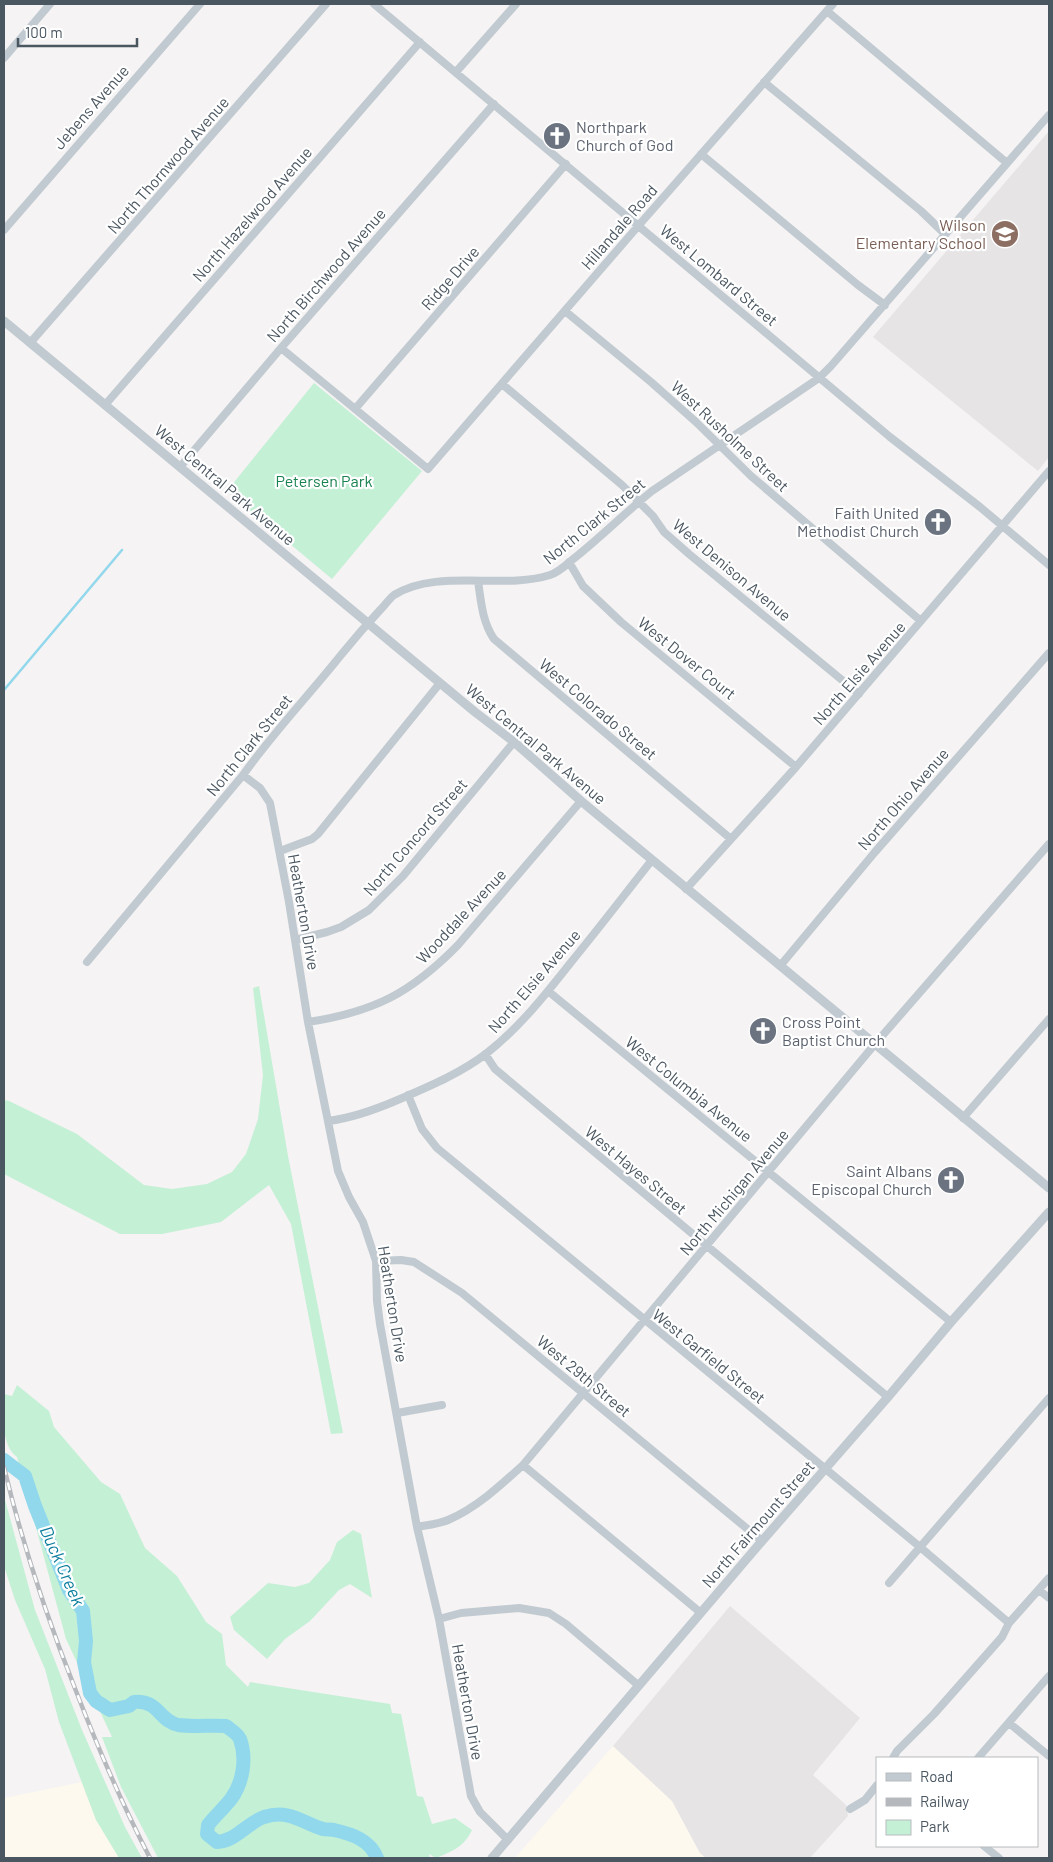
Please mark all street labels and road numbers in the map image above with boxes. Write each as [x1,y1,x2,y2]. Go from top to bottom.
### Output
street label: Jebens Avenue [49,61,132,153]
street label: North Thornwood Avenue [103,92,232,237]
street label: North Hazelwood Avenue [188,142,315,285]
street label: Hillandale Road [577,180,661,273]
street label: North Birchwood Avenue [262,204,389,346]
street label: West Lombard Street [657,220,782,329]
street label: Ridge Drive [417,242,483,314]
street label: West Rusholme Street [668,376,793,495]
street label: West Central Park Avenue [151,420,299,549]
street label: North Clark Street [539,474,648,567]
street label: West Denison Avenue [669,515,795,625]
street label: West Dover Court [635,612,740,703]
street label: North Elsie Avenue [808,617,909,728]
street label: West Colorado Street [536,654,661,763]
street label: West Central Park Avenue [462,679,610,808]
street label: North Clark Street [202,690,295,799]
street label: North Ohio Avenue [853,744,952,853]
street label: North Concord Street [359,774,471,899]
street label: Heatherton Drive [285,852,324,972]
street label: Wooddale Avenue [412,864,509,967]
street label: North Elsie Avenue [483,925,584,1036]
street label: West Columbia Avenue [622,1032,756,1145]
street label: West Hayes Street [582,1122,691,1218]
street label: North Michigan Avenue [675,1125,792,1259]
street label: Heatherton Drive [375,1244,412,1364]
street label: West Garfield Street [649,1304,770,1407]
street label: West 29th Street [534,1331,635,1420]
street label: North Fairmount Street [697,1456,818,1591]
street label: Heatherton Drive [449,1642,488,1762]

